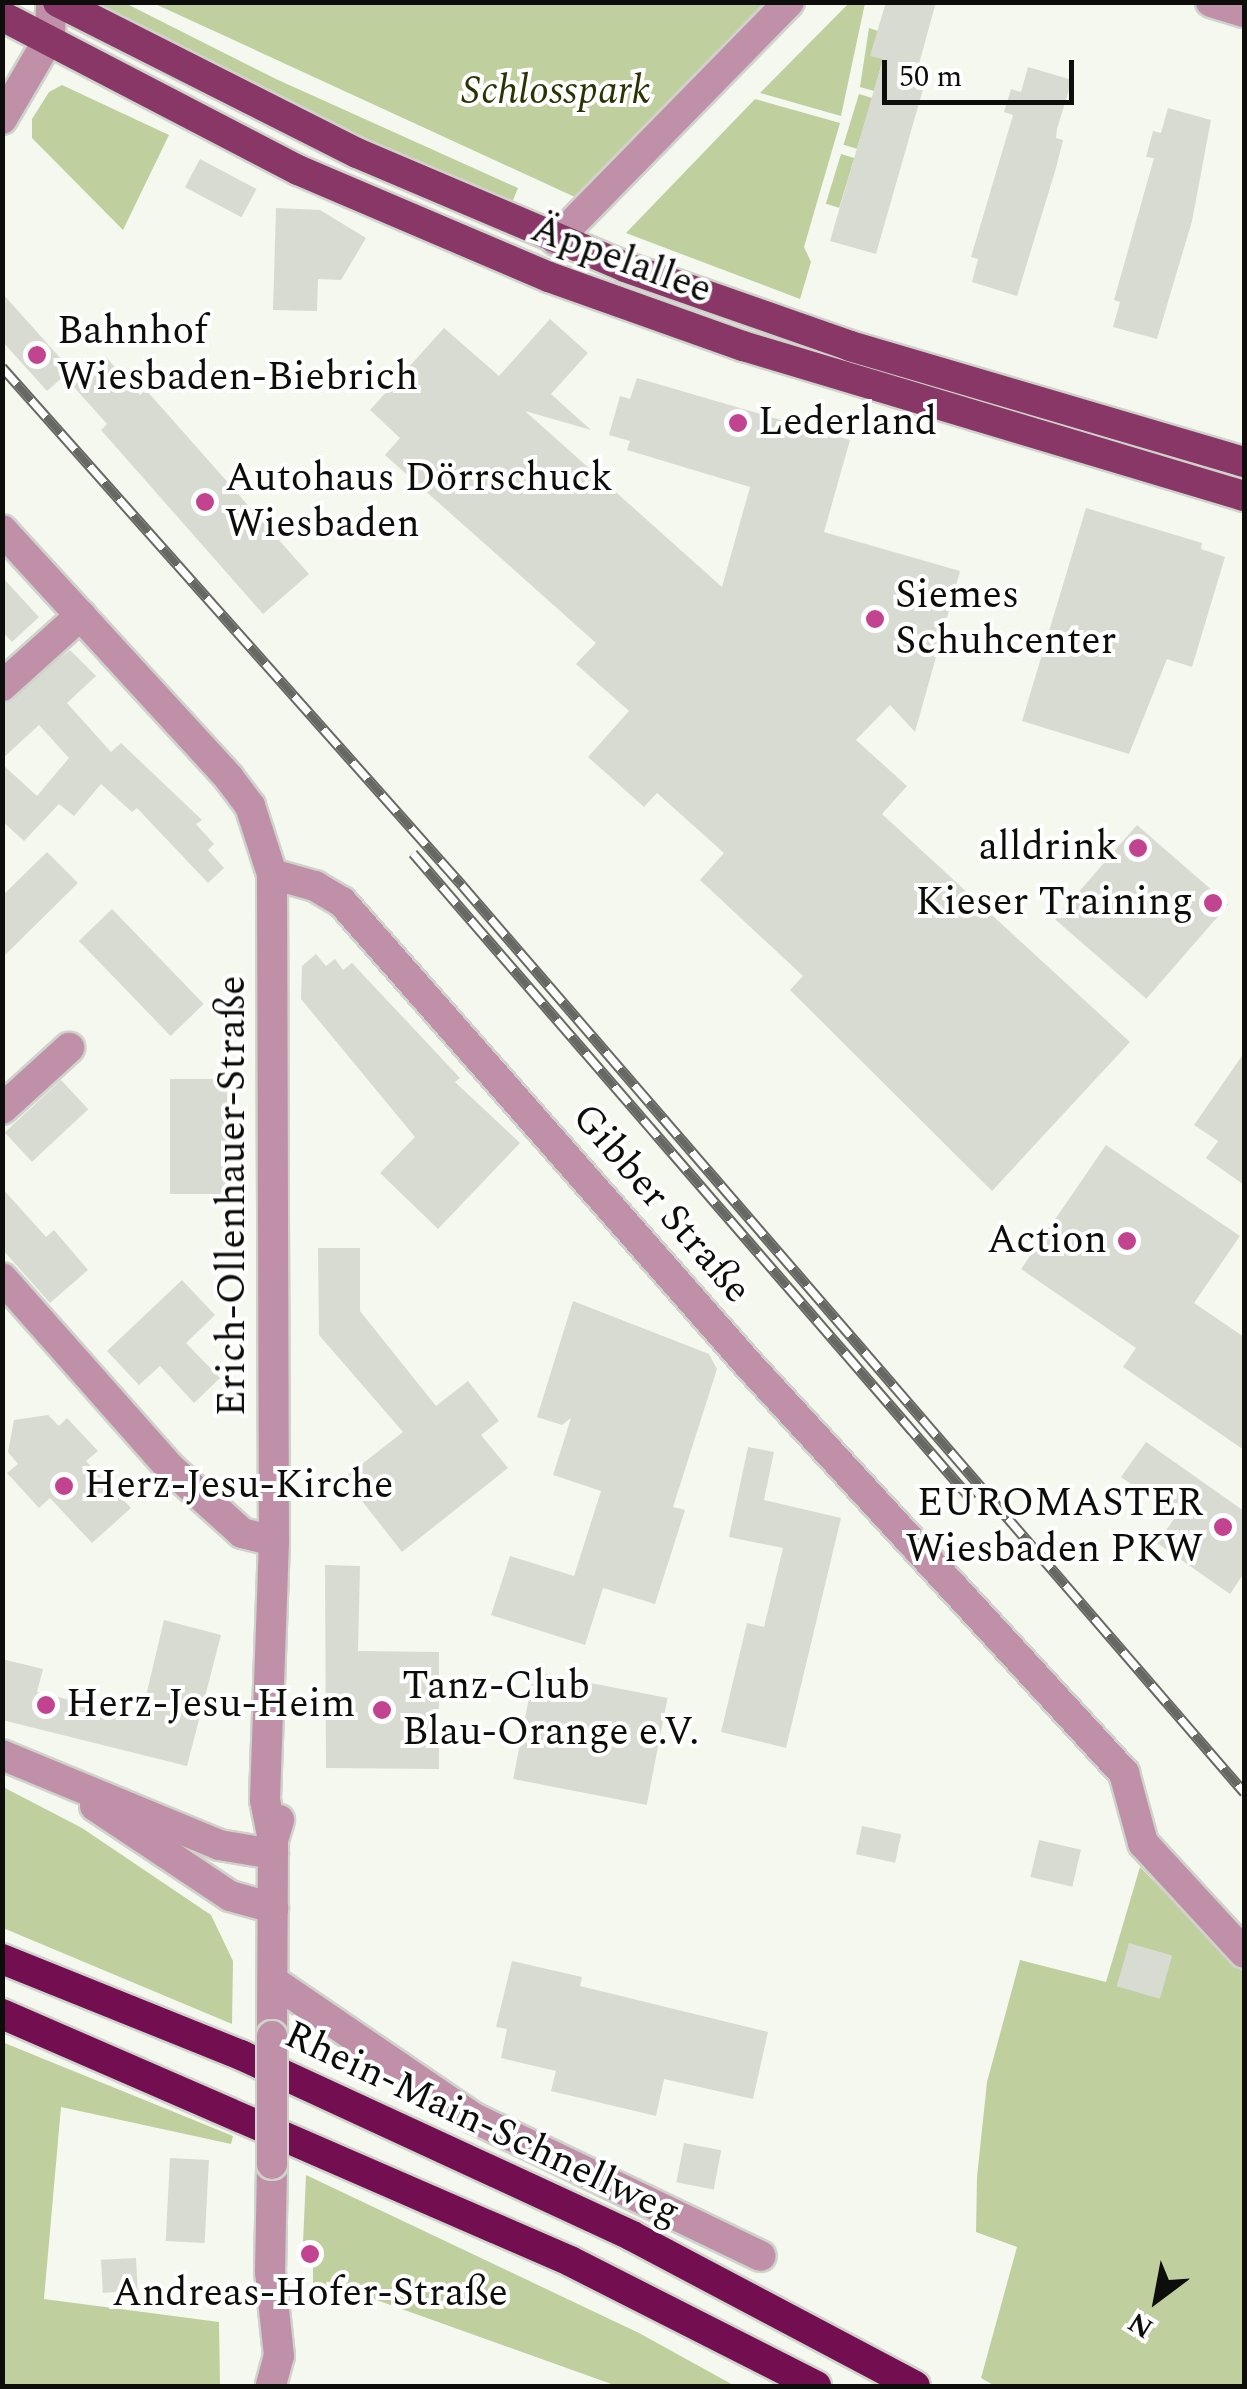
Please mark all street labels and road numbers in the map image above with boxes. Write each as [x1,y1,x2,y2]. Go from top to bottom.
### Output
street label: Äppelallee [524,205,718,315]
street label: Erich-Ollenhauer-Straße [209,976,257,1416]
street label: Gibber Straße [561,1094,761,1314]
street label: Rhein-Main-Schnellweg [277,2011,687,2237]

